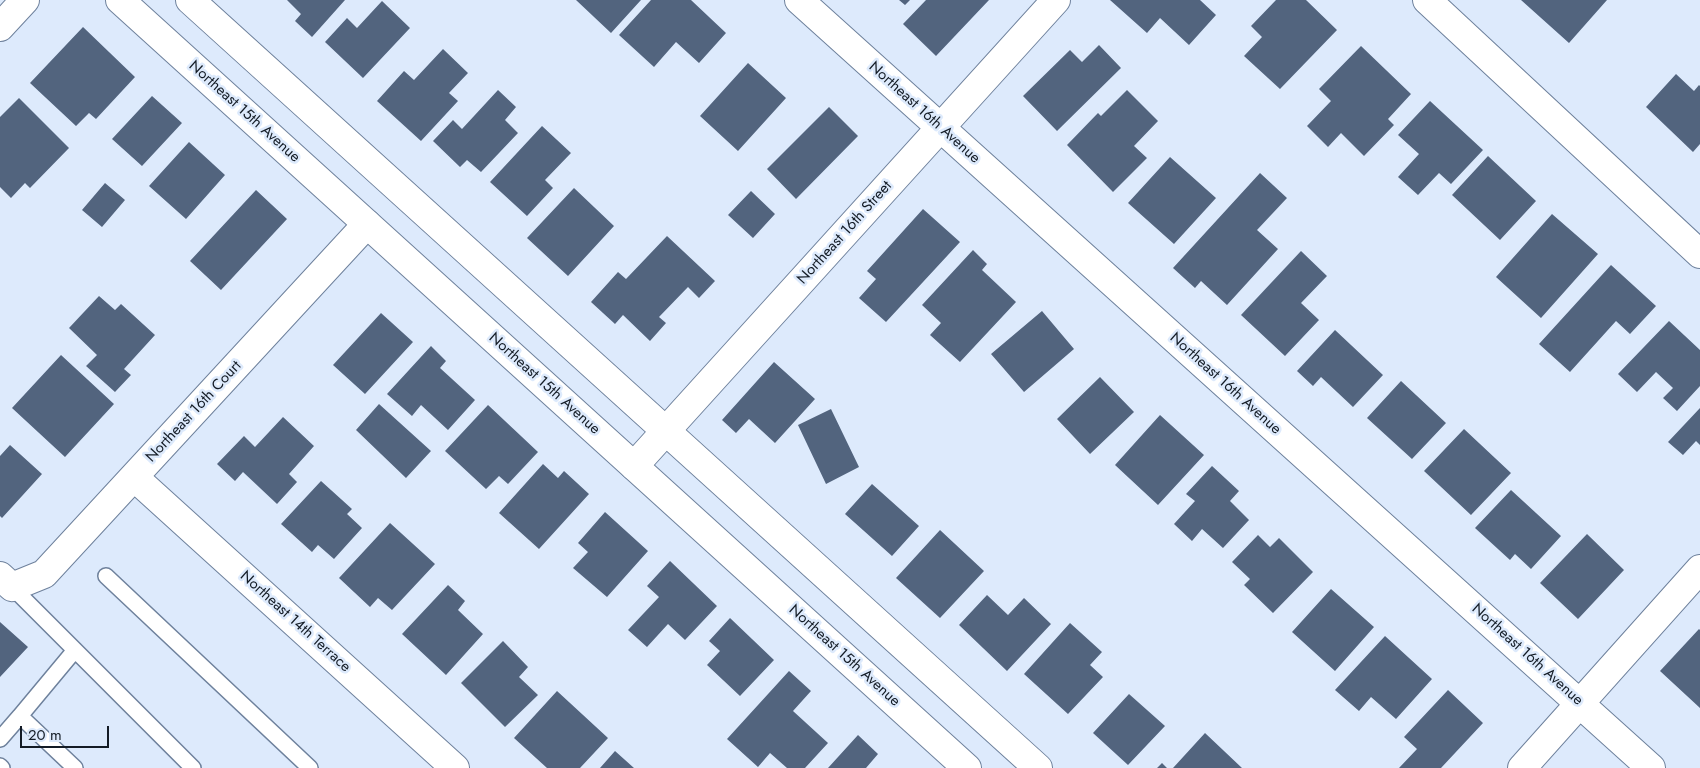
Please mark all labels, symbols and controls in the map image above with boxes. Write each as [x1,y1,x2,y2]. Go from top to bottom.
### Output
street label: Northeast 15th Avenue [185,57,303,167]
street label: Northeast 16th Avenue [865,58,983,168]
street label: Northeast 16th Street [794,178,896,288]
street label: Northeast 15th Avenue [485,329,603,439]
street label: Northeast 16th Avenue [1166,329,1284,439]
street label: Northeast 16th Court [142,358,246,466]
street label: Northeast 14th Terrace [236,568,354,676]
street label: Northeast 16th Avenue [1468,600,1586,710]
street label: Northeast 15th Avenue [785,601,903,711]
scale bar [22,716,111,748]
text: 20 m [28,724,62,746]

